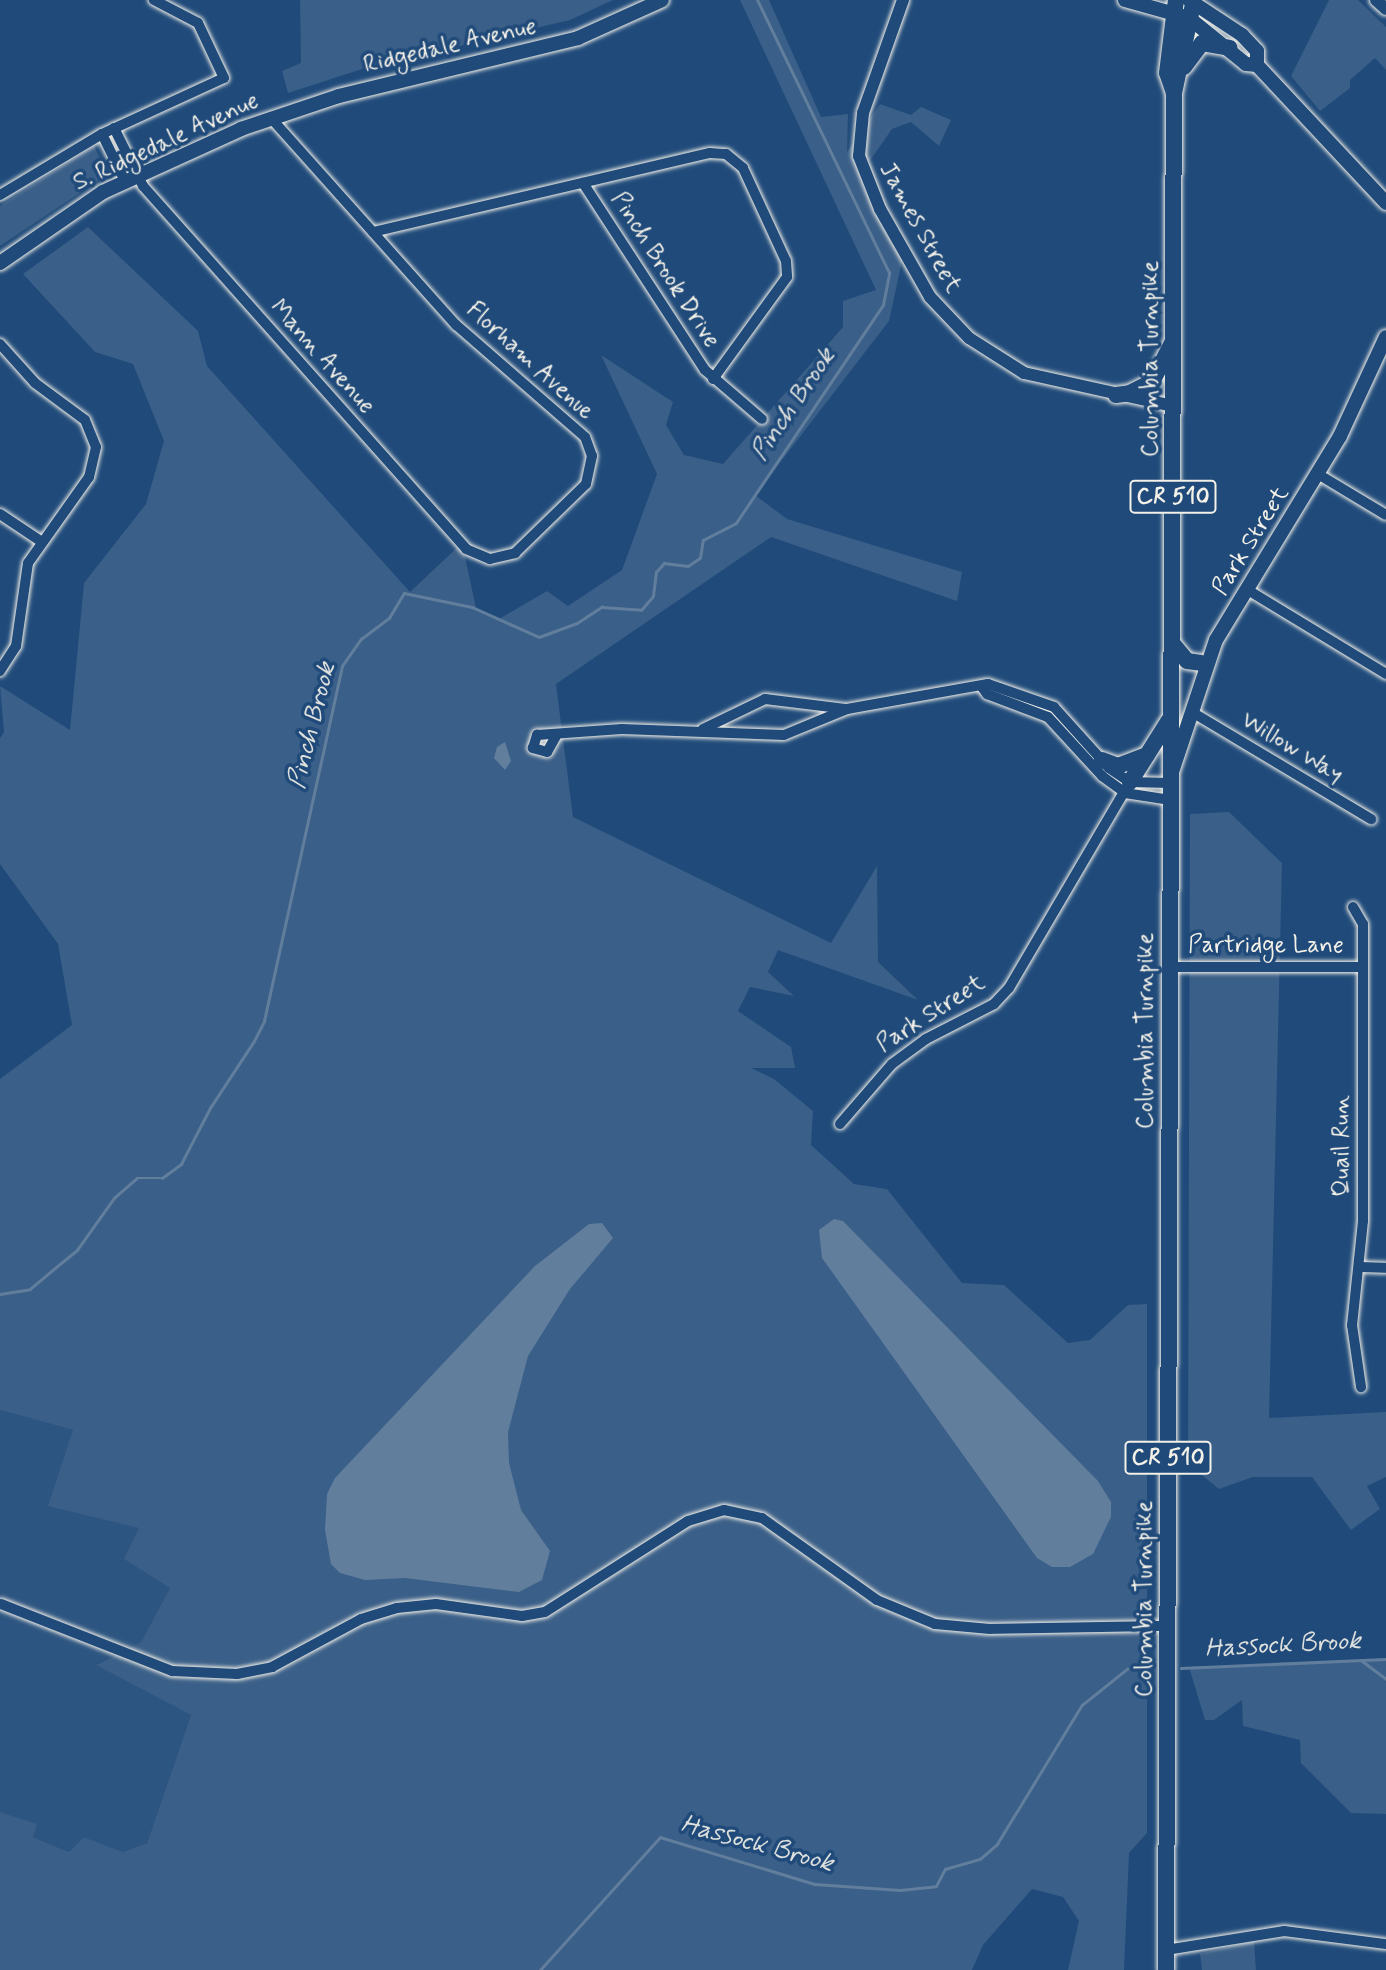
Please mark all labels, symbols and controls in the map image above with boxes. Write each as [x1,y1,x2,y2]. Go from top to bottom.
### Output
street label: Ridgedale Avenue [359,12,541,80]
street label: S. Ridgedale Avenue [67,86,265,198]
street label: James Street [872,158,968,298]
street label: Pinch Brook Drive [604,187,726,353]
street label: Columbia Turnpike [1137,262,1165,456]
street label: Mann Avenue [262,293,382,421]
street label: Florham Avenue [458,294,602,428]
water label: Pinch Brook [745,343,843,467]
road number: CR 510 [1129,477,1217,516]
street label: Park Street [1206,481,1296,601]
water label: Pinch Brook [282,660,344,792]
street label: Willow Way [1234,706,1350,790]
street label: Partridge Lane [1188,932,1344,960]
street label: Columbia Turnpike [1132,934,1160,1128]
street label: Park Street [872,968,990,1060]
street label: Quail Run [1328,1097,1356,1195]
road number: CR 510 [1124,1438,1212,1478]
street label: Columbia Turnpike [1131,1502,1159,1696]
water label: Hassock Brook [1204,1626,1362,1666]
water label: Hassock Brook [678,1810,836,1880]

